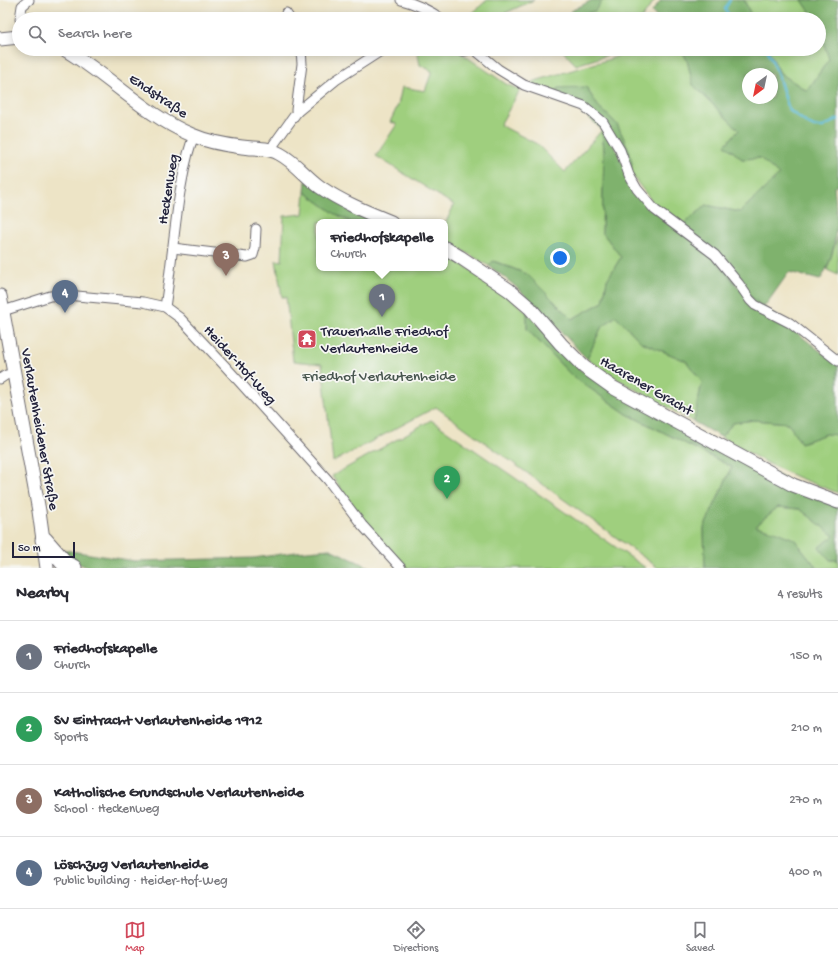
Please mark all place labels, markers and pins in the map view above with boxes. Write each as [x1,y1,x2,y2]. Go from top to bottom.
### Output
pin: 3 [213,243,239,276]
pin: 4 [52,280,78,313]
pin: 1 [369,284,395,317]
place label: Trauerhalle Friedhof Verlautenheide [320,323,449,358]
temple icon: Trauerhalle Friedhof Verlautenheide [296,328,318,350]
pin: 2 [434,466,460,499]

